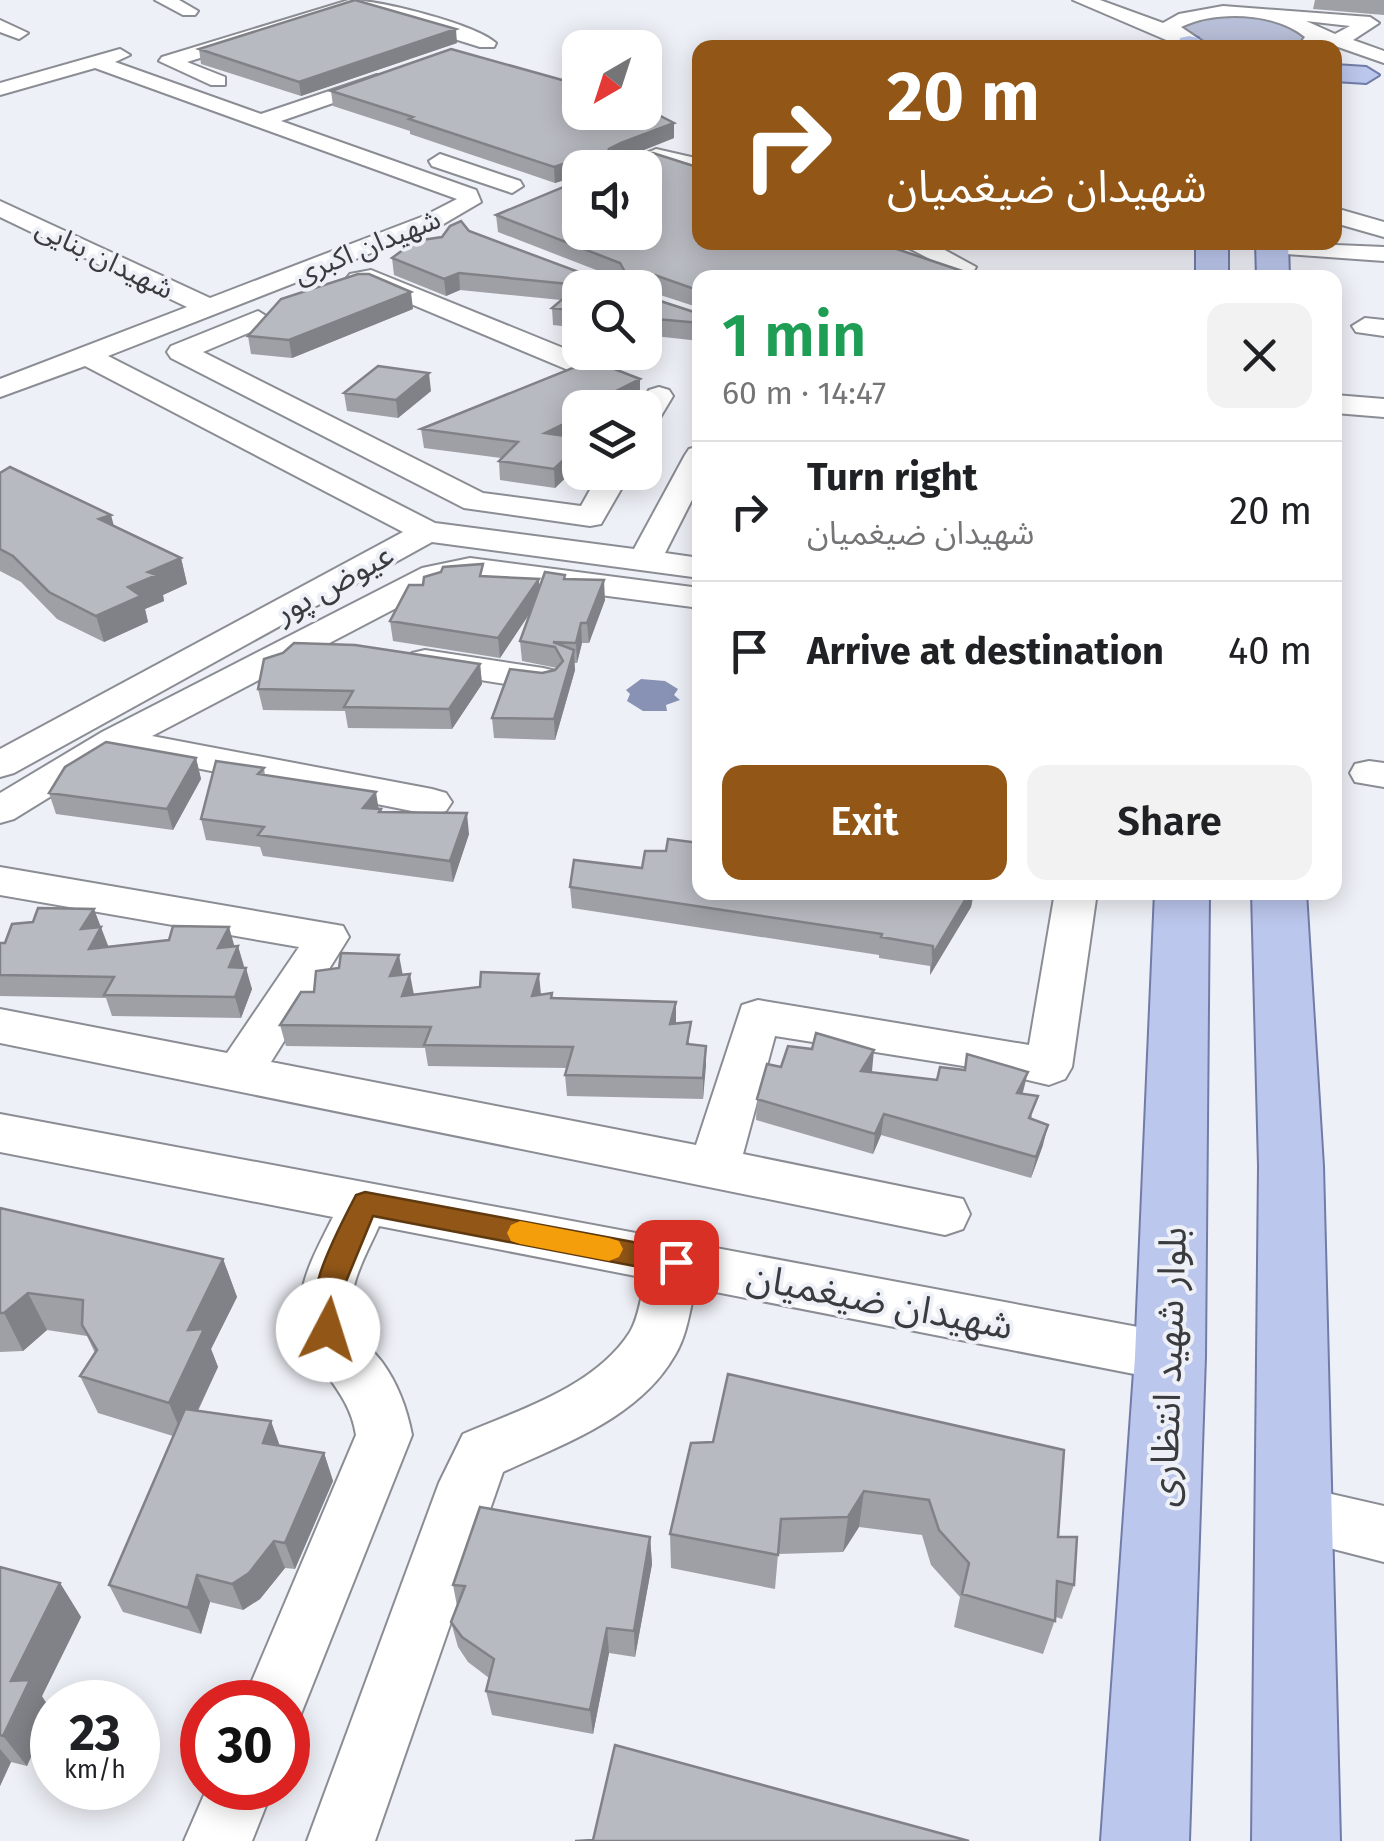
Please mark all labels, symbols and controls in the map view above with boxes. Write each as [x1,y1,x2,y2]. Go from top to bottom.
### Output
north arrow [562,30,662,130]
map controls [562,30,662,490]
text: 20 m [887,55,1040,139]
icon: right [722,80,852,210]
button: sound [562,150,662,250]
text: شهیدان ضیغمیان [887,160,1207,214]
street label: شهیدان اکبری [289,202,445,291]
street label: شهیدان بنایی [31,211,179,306]
button: search [562,270,662,370]
text: 1 min [722,300,867,372]
button: close [1207,303,1312,408]
text: 60 m · 14:47 [722,374,886,412]
button: layers [562,390,662,490]
text: Turn right [807,454,977,500]
icon: right [722,484,777,539]
text: 20 m [1229,488,1312,534]
text: شهیدان ضیغمیان [807,514,1034,552]
street label: عیوض پور [267,535,401,633]
icon: arrive [722,624,777,679]
text: Arrive at destination [807,628,1164,674]
text: 40 m [1228,628,1312,674]
button: Exit [722,765,1007,880]
button: Share [1027,765,1312,880]
pin [634,1220,719,1305]
street label: بلوار شهید انتظاری [1140,1226,1196,1508]
icon: arrive [649,1235,704,1290]
street label: شهیدان ضیغمیان [743,1253,1017,1349]
position arrow [276,1278,380,1382]
speed limit sign: 30 [180,1680,310,1810]
text: 23 [69,1703,121,1763]
text: km/h [64,1755,126,1785]

